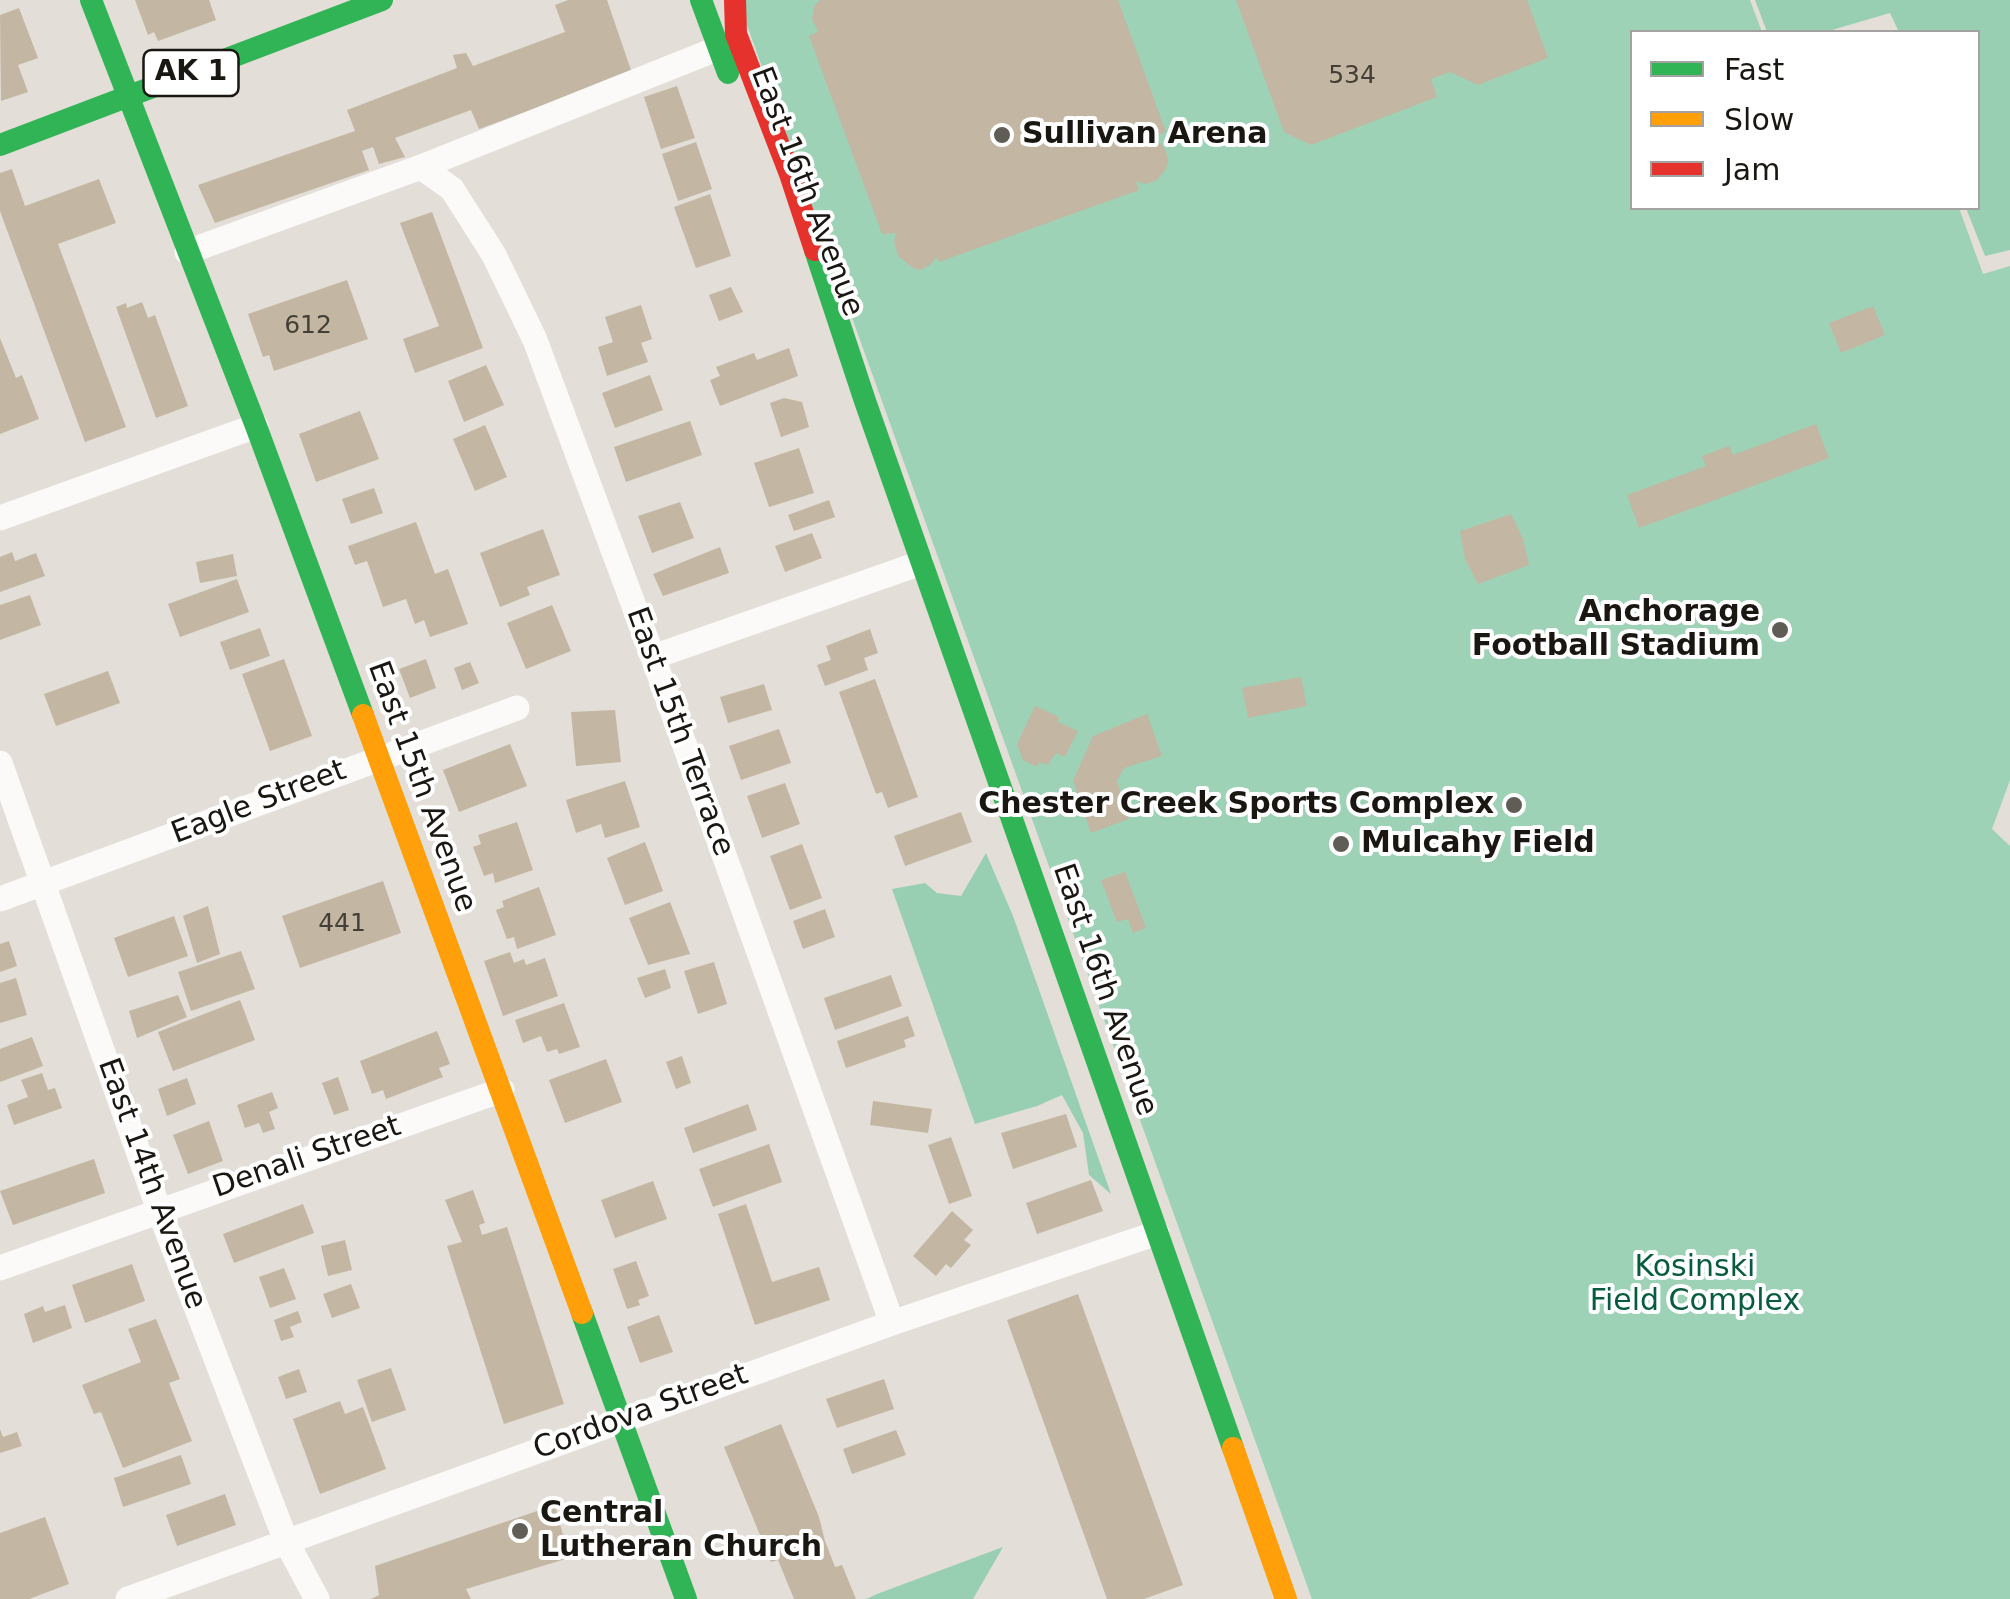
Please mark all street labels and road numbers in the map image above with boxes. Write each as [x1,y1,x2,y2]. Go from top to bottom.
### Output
road number: AK 1 [144,50,238,96]
street label: East 16th Avenue [742,62,870,322]
street label: East 15th Terrace [617,603,741,861]
street label: East 15th Avenue [359,657,483,917]
street label: Eagle Street [167,753,351,853]
street label: East 16th Avenue [1044,859,1164,1121]
street label: East 14th Avenue [89,1054,213,1314]
street label: Denali Street [208,1109,406,1207]
street label: Cordova Street [529,1358,753,1468]

